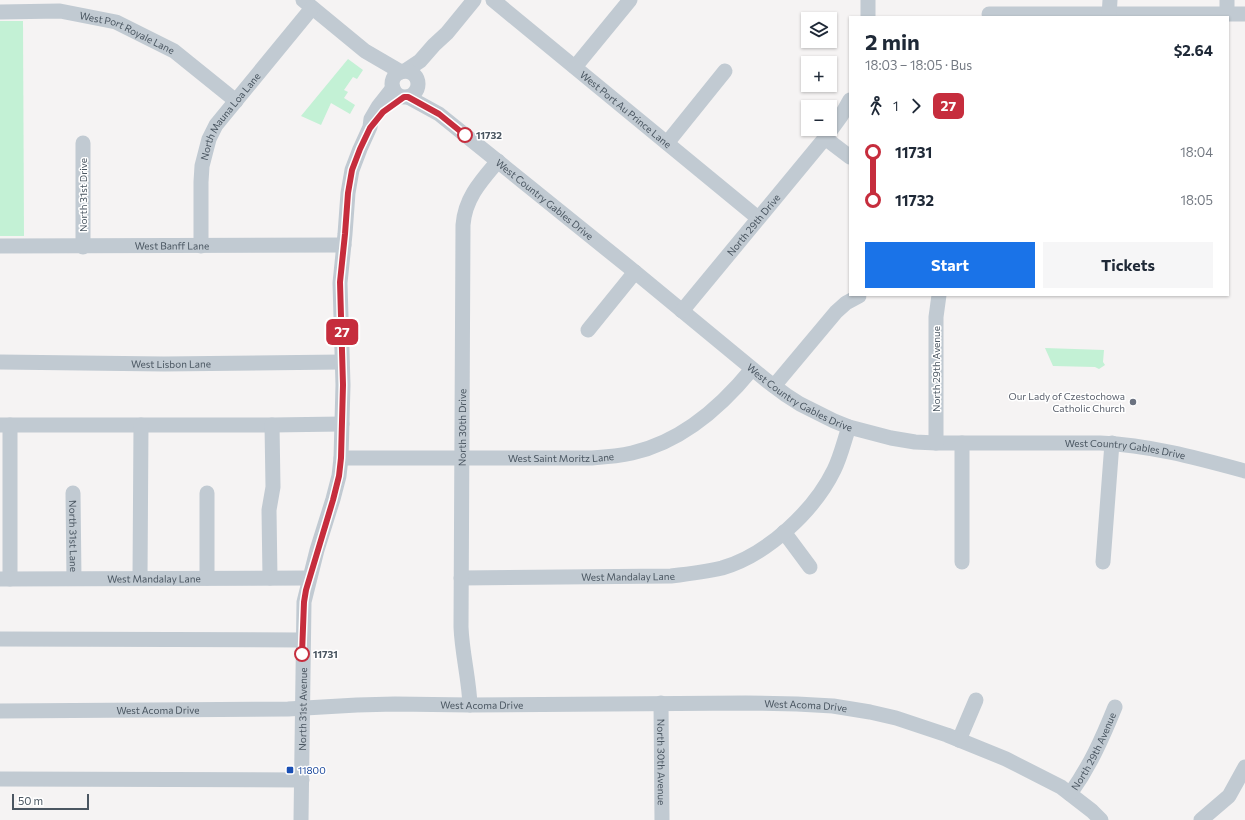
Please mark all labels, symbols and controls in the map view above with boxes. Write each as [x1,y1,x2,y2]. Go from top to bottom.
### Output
street label: West Port Royale Lane [79,9,177,56]
map controls [801,12,837,136]
button: layers [801,12,837,48]
text: 2 min [865,28,920,55]
text: $2.64 [1174,41,1213,59]
button: + [801,56,837,92]
text: 18:03 – 18:05 · Bus [865,57,972,73]
street label: West Port Au Prince Lane [578,68,674,150]
street label: North Mauna Loa Lane [198,70,263,161]
icon: walk [865,95,887,117]
icon: forward [905,95,927,117]
text: 27 [941,97,956,114]
text: 1 [893,98,899,114]
button: − [801,100,837,136]
marker: 11732 [457,127,473,143]
place label: 11732 [476,129,502,141]
text: 11731 [895,143,932,161]
text: 18:04 [1180,144,1213,160]
street label: West Country Gables Drive [493,156,596,242]
street label: North 31st Drive [77,158,89,232]
street label: North 29th Drive [724,191,782,258]
text: 11732 [895,191,934,209]
text: 18:05 [1181,192,1213,208]
street label: West Banff Lane [135,239,209,252]
button: Start [865,242,1035,288]
button: Tickets [1043,242,1213,288]
line badge: 27 [324,319,360,345]
text: 27 [334,323,350,340]
street label: North 29th Avenue [930,326,942,412]
street label: West Lisbon Lane [131,357,211,370]
street label: West Country Gables Drive [745,361,854,434]
street label: North 30th Drive [456,389,468,466]
place label: Our Lady of Czestochowa Catholic Church [1009,390,1125,414]
marker: Our Lady of Czestochowa Catholic Church [1128,397,1138,407]
street label: West Country Gables Drive [1065,437,1187,461]
street label: West Saint Moritz Lane [508,450,615,464]
street label: North 31st Lane [67,500,80,572]
street label: West Mandalay Lane [581,570,675,583]
street label: West Mandalay Lane [107,572,201,585]
marker: 11731 [294,646,310,662]
place label: 11731 [313,648,338,660]
street label: North 31st Avenue [296,667,309,751]
street label: West Acoma Drive [764,697,848,714]
street label: West Acoma Drive [440,699,523,711]
street label: West Acoma Drive [116,704,200,716]
street label: North 29th Avenue [1069,711,1118,792]
street label: North 30th Avenue [655,719,668,805]
place label: 11800 [298,764,326,776]
marker: 11800 [285,765,295,775]
scale bar [12,792,89,811]
text: 50 m [18,794,43,807]

